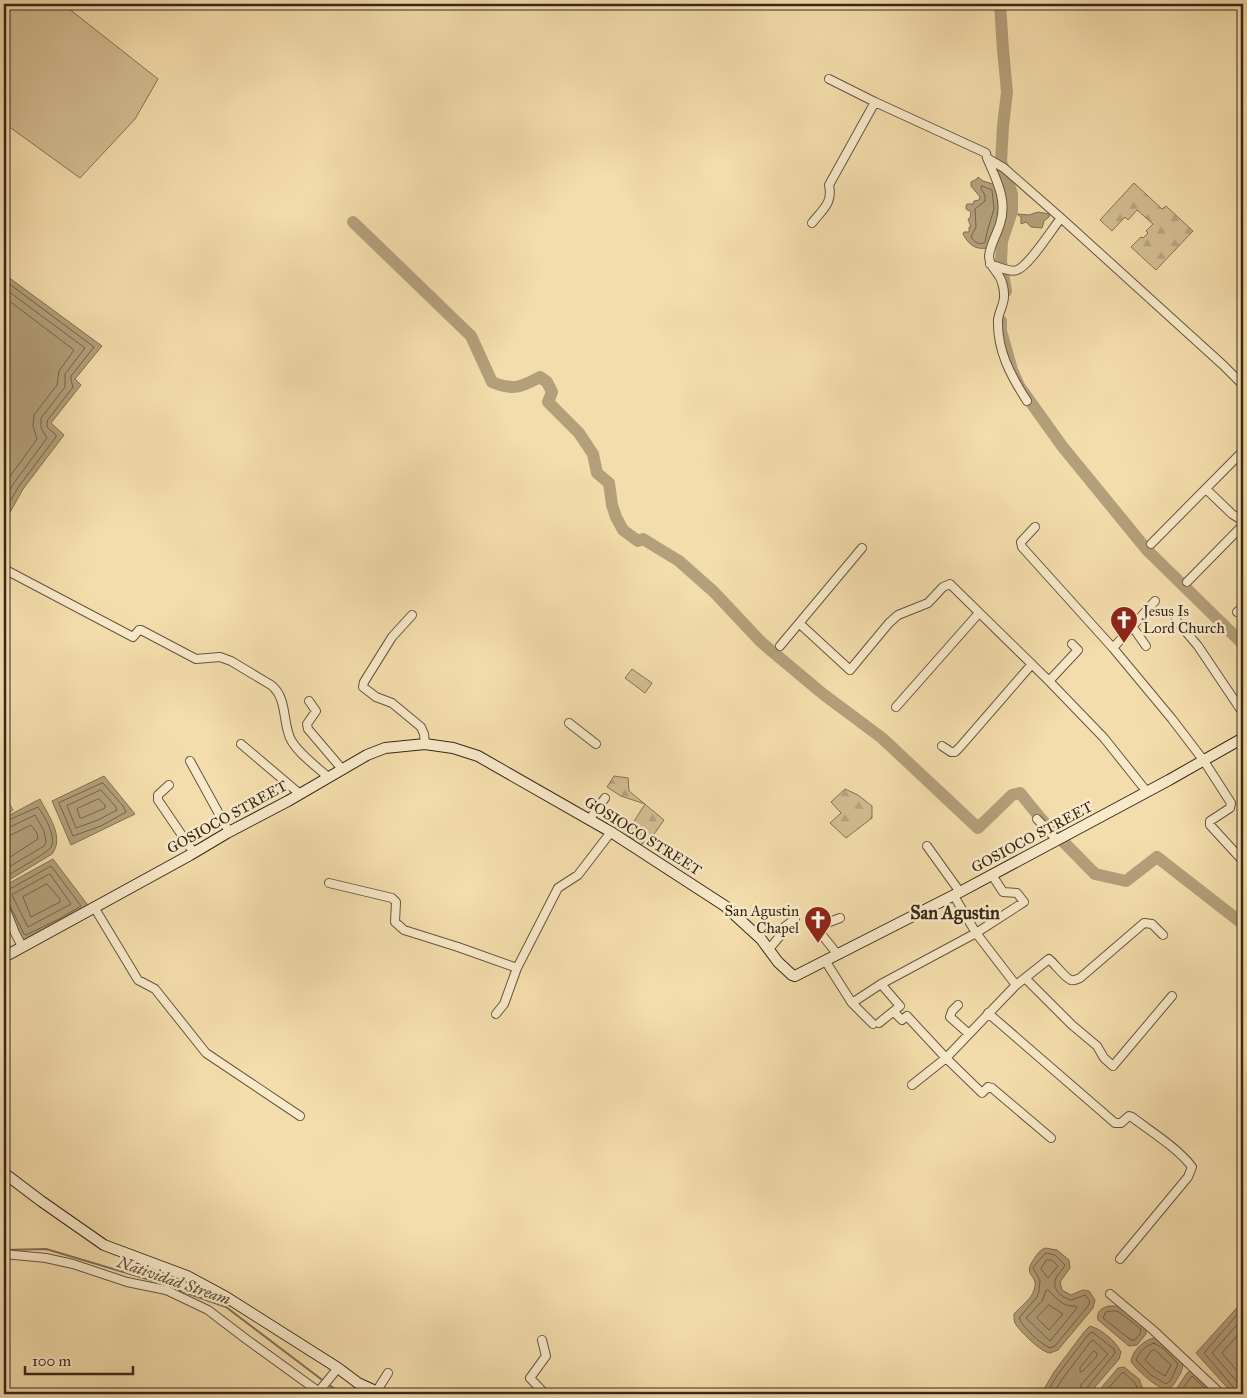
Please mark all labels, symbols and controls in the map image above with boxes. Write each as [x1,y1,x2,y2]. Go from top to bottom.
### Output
place label: Jesus Is Lord Church [1141,602,1225,637]
church icon: Jesus Is Lord Church [1109,605,1139,644]
street label: GOSIOCO STREET [164,776,290,858]
street label: GOSIOCO STREET [581,793,705,879]
street label: GOSIOCO STREET [968,797,1096,877]
place label: San Agustin Chapel [724,902,800,937]
district label: San Agustin [910,902,1000,925]
church icon: San Agustin Chapel [803,905,833,944]
water label: Natividad Stream [114,1252,233,1309]
scale bar [25,1343,132,1375]
text: 100 m [32,1352,72,1370]

